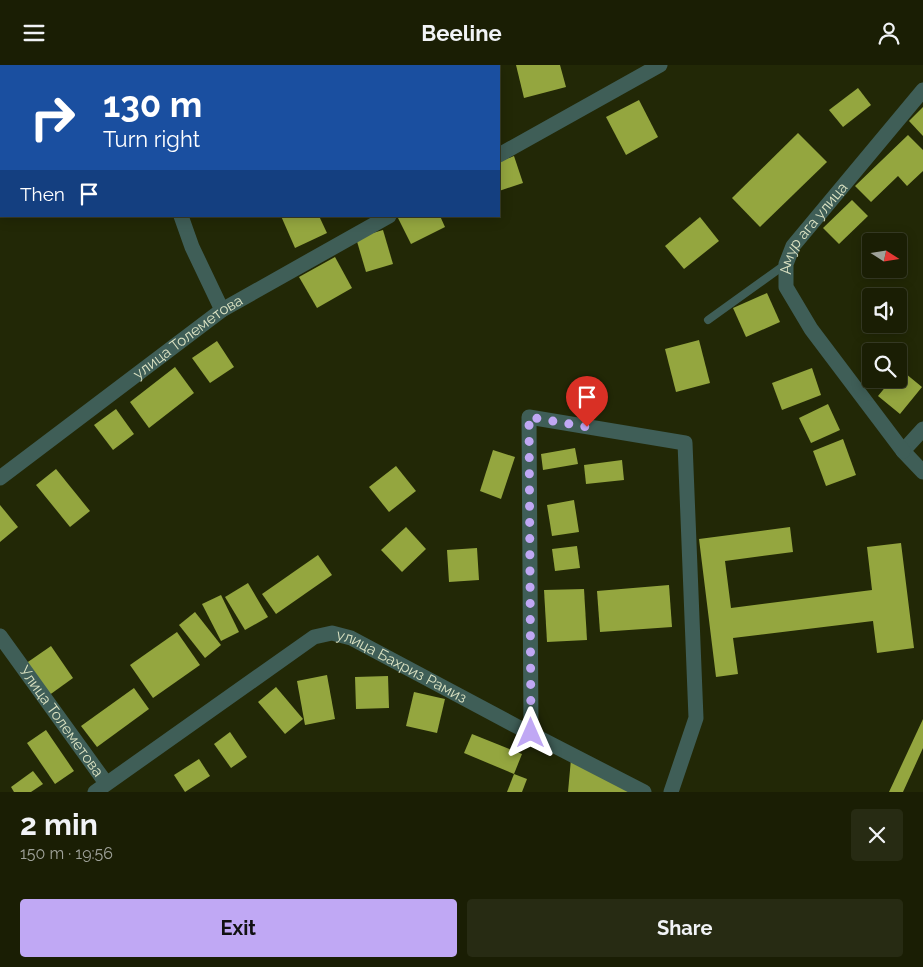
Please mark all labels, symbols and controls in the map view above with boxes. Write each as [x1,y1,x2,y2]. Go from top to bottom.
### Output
icon: menu [20,19,48,47]
icon: person [875,19,903,47]
text: Beeline [421,20,502,46]
text: 130 m [103,84,202,125]
icon: right [20,85,85,150]
text: Turn right [103,126,200,152]
street label: Амур ага улица [777,179,851,275]
icon: arrive [75,180,103,208]
text: Then [20,183,65,205]
north arrow [862,233,908,277]
map controls [862,233,907,388]
button: sound [862,288,907,333]
street label: улица Толеметова [130,291,246,383]
button: search [862,343,907,388]
pin [566,376,608,427]
icon: arrive [573,383,601,411]
street label: улица Бахриз Рамиз [335,626,470,707]
street label: Улица Толеметова [15,662,107,780]
position arrow [504,706,556,758]
text: 2 min [20,807,98,842]
button: close [851,809,903,861]
text: 150 m · 19:56 [20,844,113,863]
button: Exit [20,899,457,957]
button: Share [467,899,903,957]

